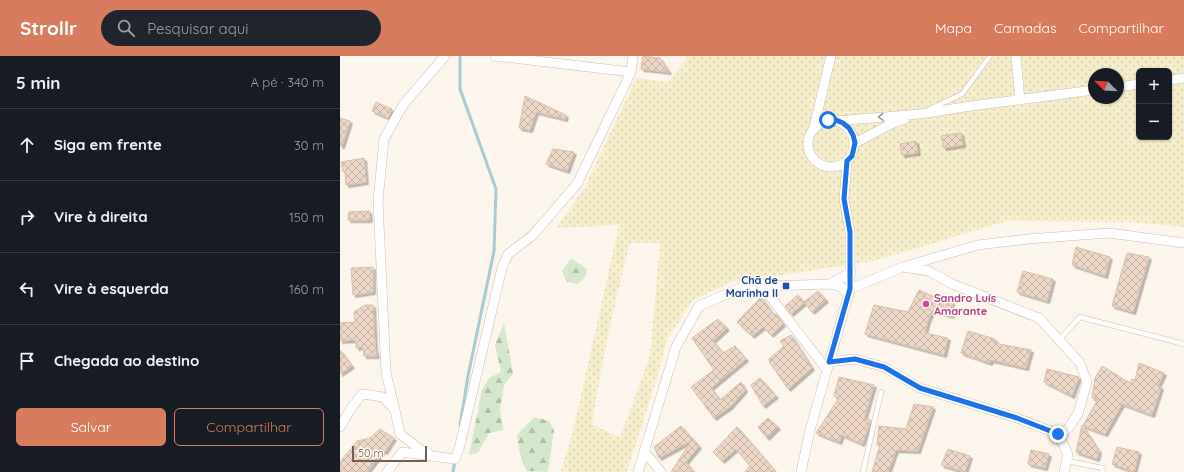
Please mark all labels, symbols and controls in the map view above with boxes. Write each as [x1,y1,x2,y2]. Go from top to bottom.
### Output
search box [101,10,381,46]
text: Strollr [20,16,77,40]
icon: search [115,17,137,39]
text: Pesquisar aqui [147,19,249,38]
text: Mapa [935,19,972,37]
text: Camadas [994,19,1056,37]
text: Compartilhar [1078,19,1164,37]
north arrow [1088,68,1124,104]
map controls [1136,68,1172,140]
button: + [1136,68,1172,104]
text: 5 min [16,72,60,93]
text: A pé · 340 m [250,74,324,90]
button: − [1136,104,1172,140]
route start [819,111,837,129]
one-way arrow [878,113,884,122]
icon: ahead [16,134,38,156]
text: Siga em frente [54,135,162,154]
text: 30 m [294,137,324,153]
icon: right [16,206,38,228]
text: Vire à direita [54,207,148,226]
text: 150 m [289,209,324,225]
place label: Chã de Marinha II [726,273,779,300]
icon: left [16,278,38,300]
text: Vire à esquerda [54,279,169,298]
text: 160 m [289,281,324,297]
marker: Chã de Marinha II [781,281,791,291]
place label: Sandro Luís Amarante [934,291,996,318]
marker: Sandro Luís Amarante [921,299,931,309]
icon: arrive [16,350,38,372]
text: Chegada ao destino [54,351,199,370]
button: Salvar [16,408,166,446]
button: Compartilhar [174,408,324,446]
route end [1049,425,1067,443]
scale bar [352,444,427,463]
text: 50 m [358,446,384,460]

